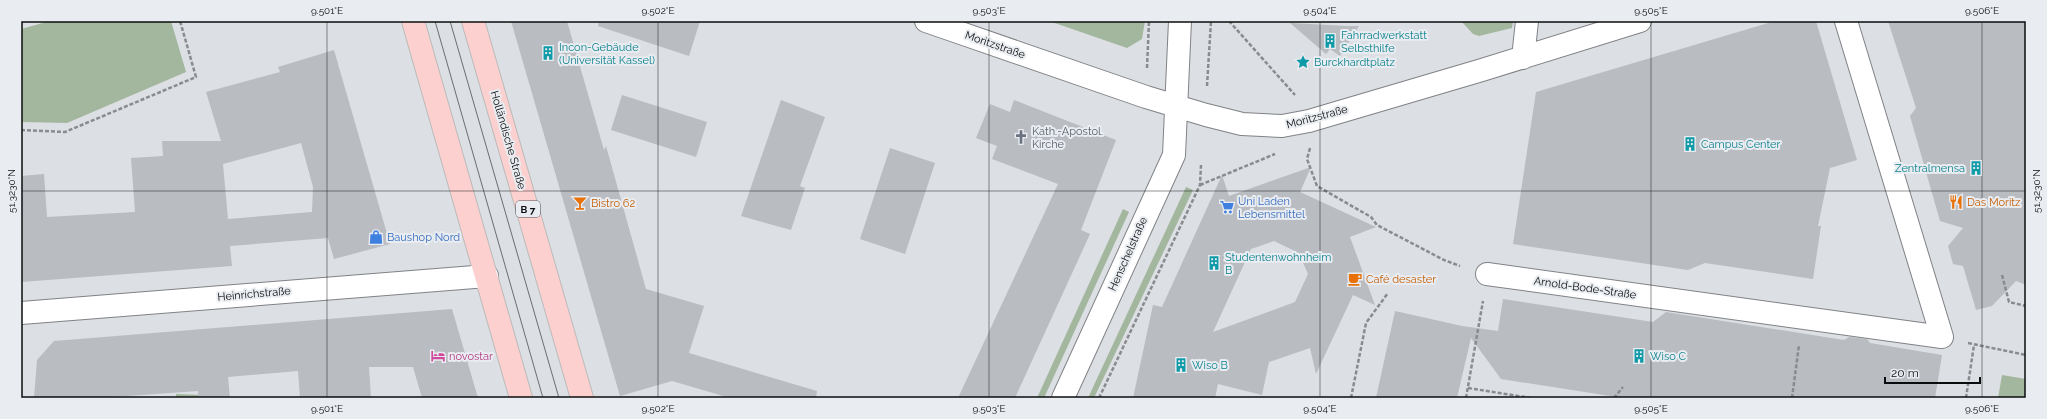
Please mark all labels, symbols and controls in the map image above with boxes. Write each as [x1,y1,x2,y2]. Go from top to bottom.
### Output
text: 9.501°E [311,5,343,16]
text: 9.502°E [641,5,675,16]
text: 9.503°E [972,5,1006,16]
text: 9.504°E [1303,5,1337,16]
text: 9.505°E [1634,5,1668,16]
text: 9.506°E [1965,5,1999,16]
street label: Moritzstraße [963,29,1027,62]
place label: Fahrradwerkstatt Selbsthilfe [1341,29,1427,55]
building icon: Fahrradwerkstatt Selbsthilfe [1322,33,1338,49]
place label: Incon-Gebäude (Universität Kassel) [559,41,655,67]
building icon: Incon-Gebäude (Universität Kassel) [540,45,556,61]
place icon: Burckhardtplatz [1295,54,1311,70]
place label: Burckhardtplatz [1314,56,1395,69]
street label: Holländische Straße [488,89,528,191]
street label: Moritzstraße [1285,102,1350,131]
place label: Kath.-Apostol. Kirche [1032,125,1103,151]
church icon: Kath.-Apostol. Kirche [1013,129,1029,145]
building icon: Campus Center [1682,136,1698,152]
place label: Campus Center [1701,138,1780,151]
building icon: Zentralmensa [1968,160,1984,176]
place label: Zentralmensa [1895,162,1965,175]
text: 51.3230°N [6,169,17,213]
text: 51.3230°N [2031,169,2042,213]
restaurant icon: Das Moritz [1948,194,1964,210]
bar icon: Bistro 62 [572,195,588,211]
place label: Uni Laden Lebensmittel [1238,195,1305,221]
place label: Das Moritz [1967,196,2021,209]
place label: Bistro 62 [591,197,635,210]
supermarket icon: Uni Laden Lebensmittel [1219,199,1235,215]
road number: B 7 [516,201,540,217]
street label: Henschelstraße [1106,215,1150,293]
shop icon: Baushop Nord [368,229,384,245]
place label: Baushop Nord [387,231,460,244]
place label: Studentenwohnheim B [1225,251,1331,277]
building icon: Studentenwohnheim B [1206,255,1222,271]
cafe icon: Café desaster [1347,271,1363,287]
place label: Café desaster [1366,273,1436,286]
street label: Arnold-Bode-Straße [1533,274,1638,302]
street label: Heinrichstraße [217,284,292,304]
hotel icon: novostar [430,348,446,364]
building icon: Wiso C [1631,348,1647,364]
place label: novostar [449,350,493,363]
place label: Wiso C [1650,350,1687,363]
building icon: Wiso B [1173,357,1189,373]
place label: Wiso B [1192,359,1228,372]
scale bar [1885,359,1980,385]
text: 20 m [1891,366,1919,380]
text: 9.501°E [311,403,343,414]
text: 9.502°E [641,403,675,414]
text: 9.503°E [972,403,1006,414]
text: 9.504°E [1303,403,1337,414]
text: 9.505°E [1634,403,1668,414]
text: 9.506°E [1965,403,1999,414]

